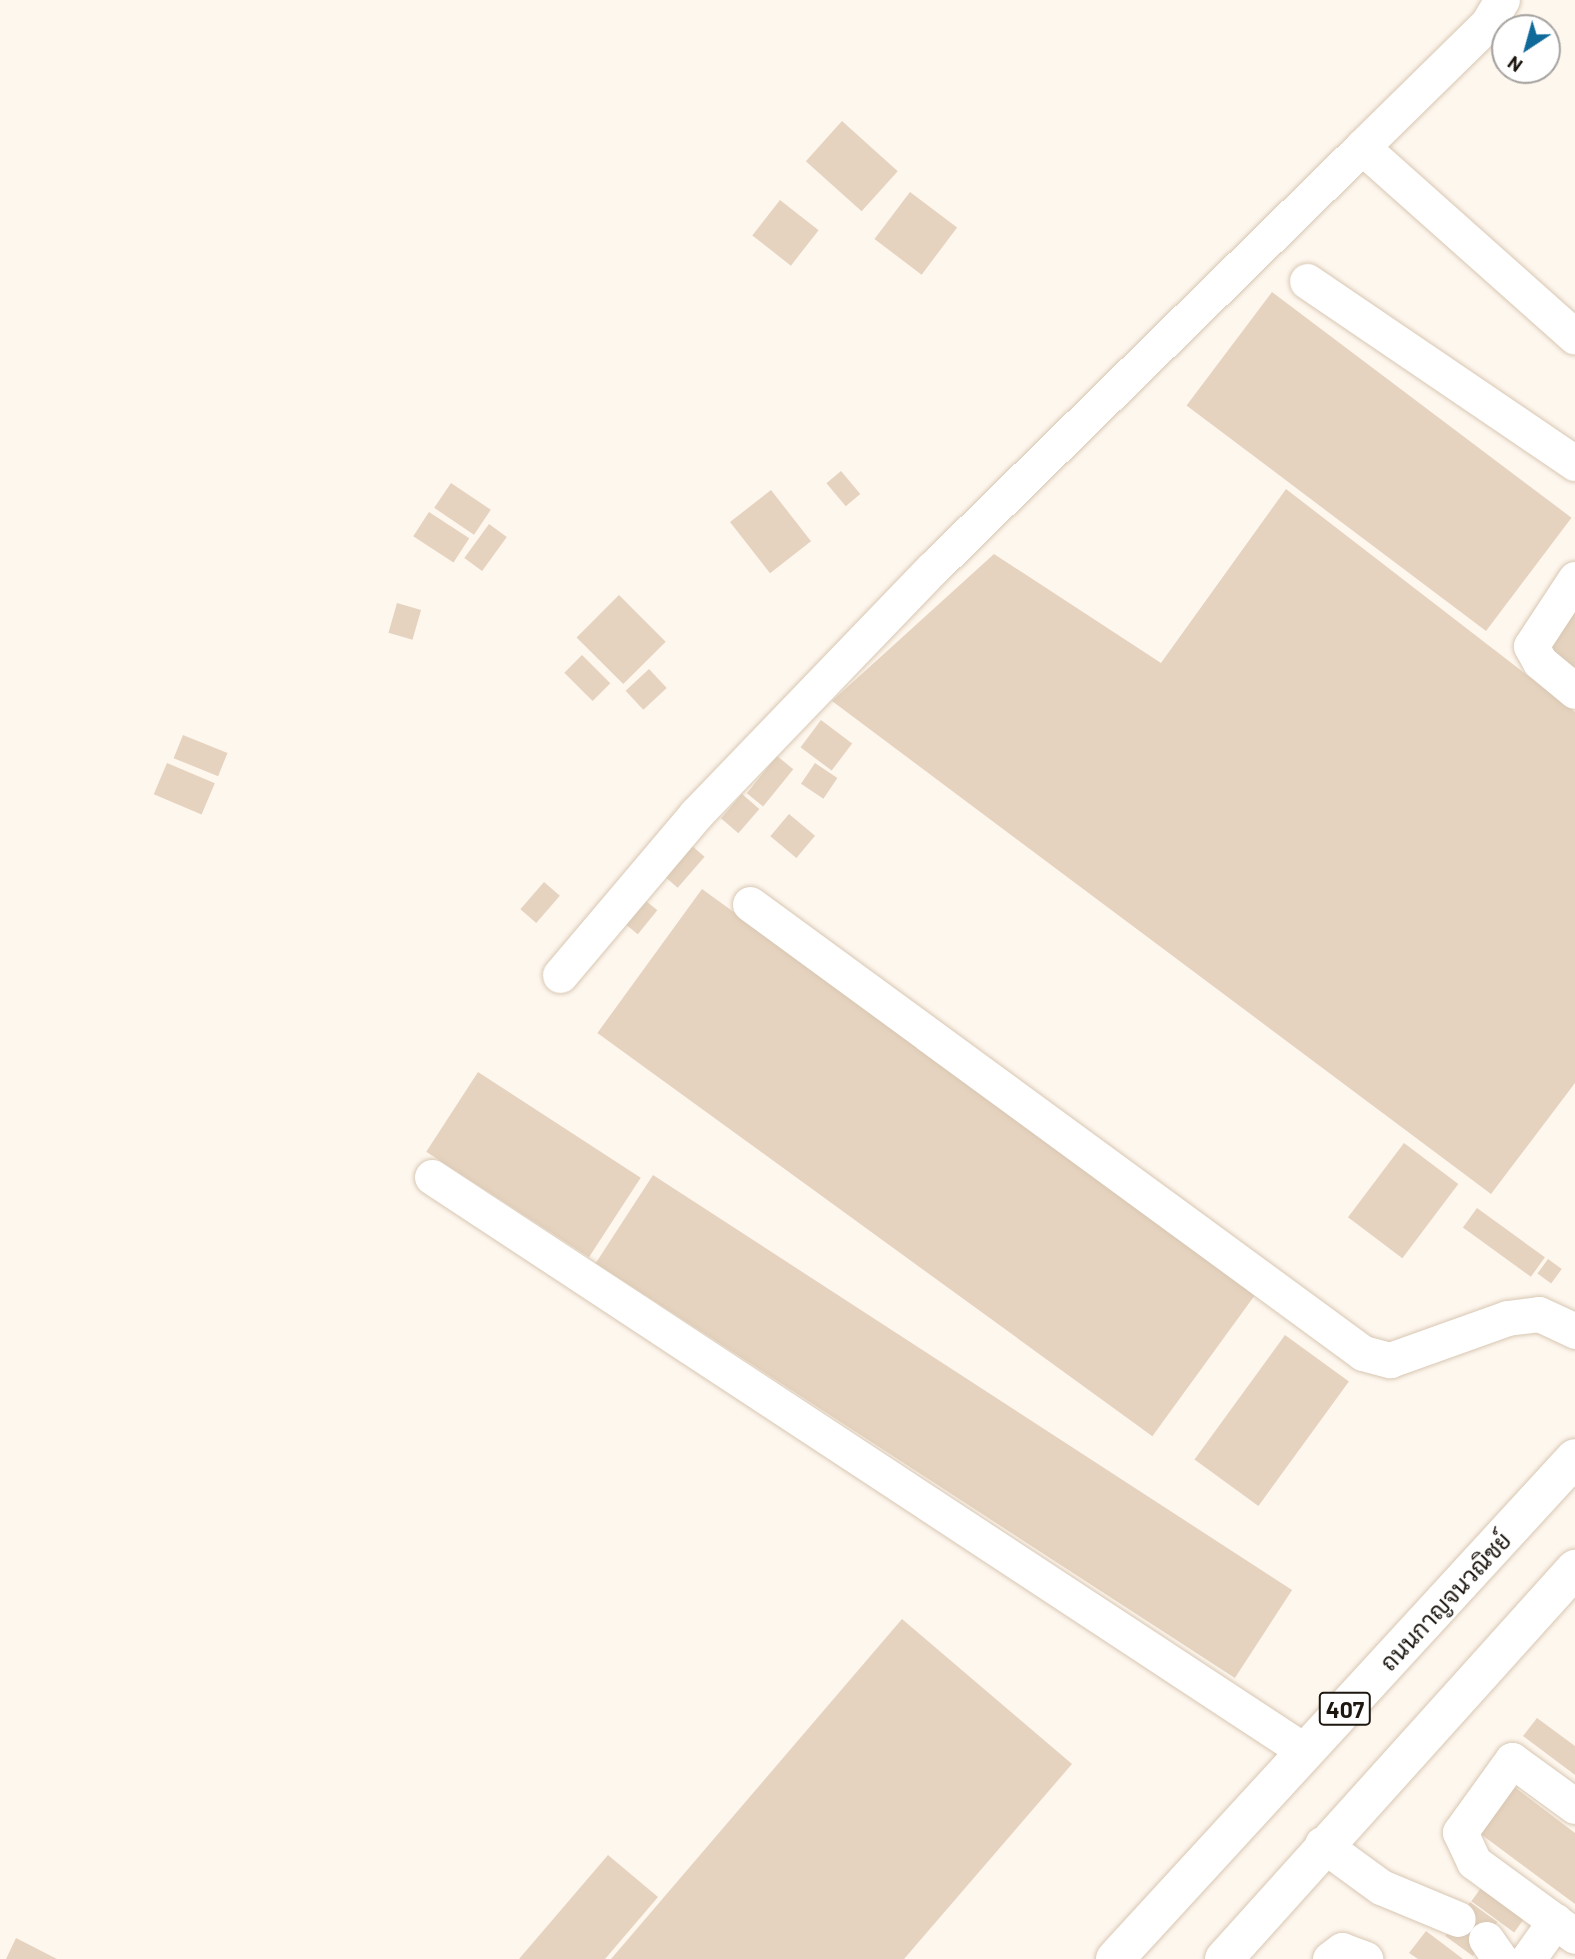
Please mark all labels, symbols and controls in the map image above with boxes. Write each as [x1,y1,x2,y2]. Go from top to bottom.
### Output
north arrow [1491,14,1561,84]
text: N [1503,52,1526,78]
street label: ถนนกาญจนวณิชย์ [1373,1526,1517,1676]
road number: 407 [1319,1690,1371,1728]

